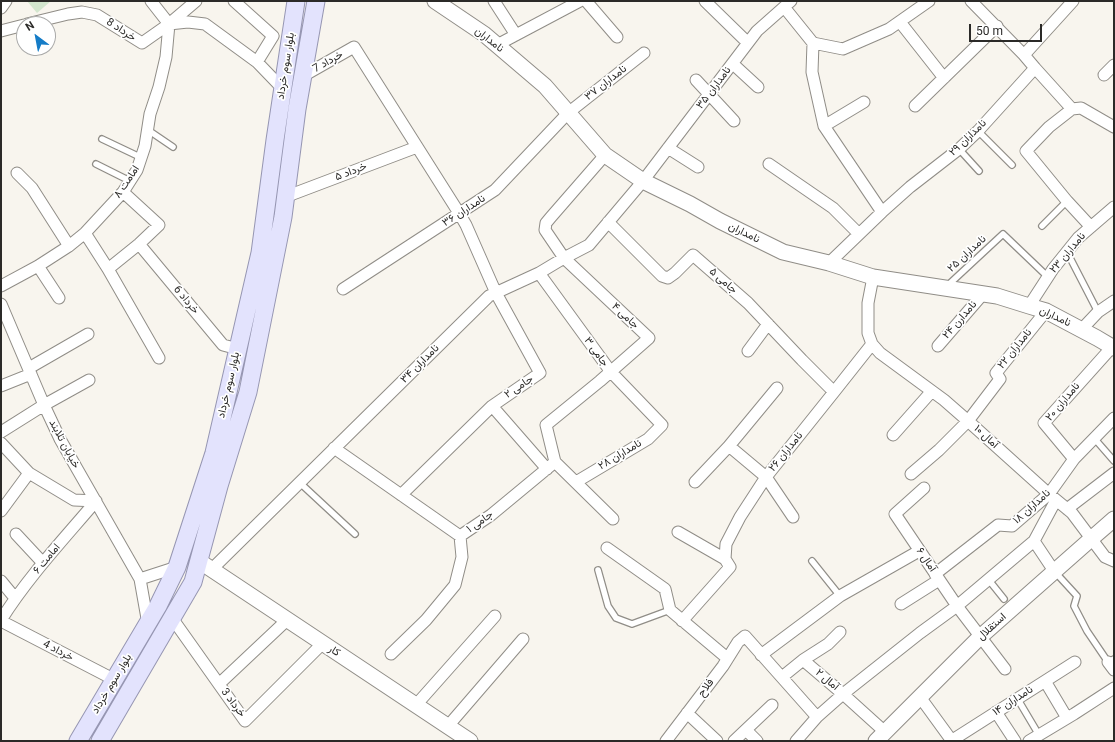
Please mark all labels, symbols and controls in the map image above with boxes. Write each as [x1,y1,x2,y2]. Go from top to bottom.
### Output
north arrow [16,16,56,56]
street label: خرداد 8 [104,16,138,44]
scale bar [971,16,1044,42]
text: N [23,19,37,34]
text: 50 m [976,24,1003,38]
street label: نامداران [472,25,506,55]
street label: بلوار سوم خرداد [274,32,298,100]
street label: خرداد 7 [311,48,345,76]
street label: نامداران ۳۷ [582,62,630,104]
street label: نامداران ۳۵ [694,64,734,112]
street label: نامداران ۲۹ [946,117,990,159]
street label: خرداد ۵ [333,160,369,184]
street label: امامت ۸ [111,163,143,201]
street label: نامداران ۳۶ [440,192,488,230]
street label: نامداران [726,220,762,246]
street label: نامداران ۲۳ [1047,230,1089,276]
street label: نامداران ۲۵ [945,233,989,275]
street label: جامی ۵ [706,265,740,297]
street label: خرداد 6 [170,283,202,317]
street label: نامدارن ۲۴ [940,298,980,342]
street label: جامی ۴ [609,300,641,332]
street label: نامداران [1037,304,1073,330]
street label: نامداران ۲۲ [995,326,1035,372]
street label: جامی ۳ [581,335,611,369]
street label: نامداران ۳۴ [398,342,442,386]
street label: بلوار سوم خرداد [215,351,243,419]
street label: جامی ۲ [502,373,536,401]
street label: نامداران ۲۰ [1043,380,1083,424]
street label: خیابان تلابند [46,417,82,471]
street label: آمال ۱۰ [971,422,1001,452]
street label: نامداران ۲۶ [766,430,806,474]
street label: نامداران ۲۸ [596,437,644,473]
street label: نامداران ۱۸ [1011,487,1053,527]
street label: جامی ۱ [464,508,496,536]
street label: امامت ۶ [31,541,63,577]
street label: آمال ۶ [913,545,939,575]
street label: استقلال [975,611,1009,643]
street label: خرداد 4 [40,638,76,664]
street label: کار [326,642,342,660]
street label: بلوار سوم خرداد [89,652,135,716]
street label: آمال ۲ [812,666,842,694]
street label: فلاح [695,676,717,700]
street label: نامداران ۱۴ [990,683,1036,719]
street label: خرداد 3 [218,686,248,720]

